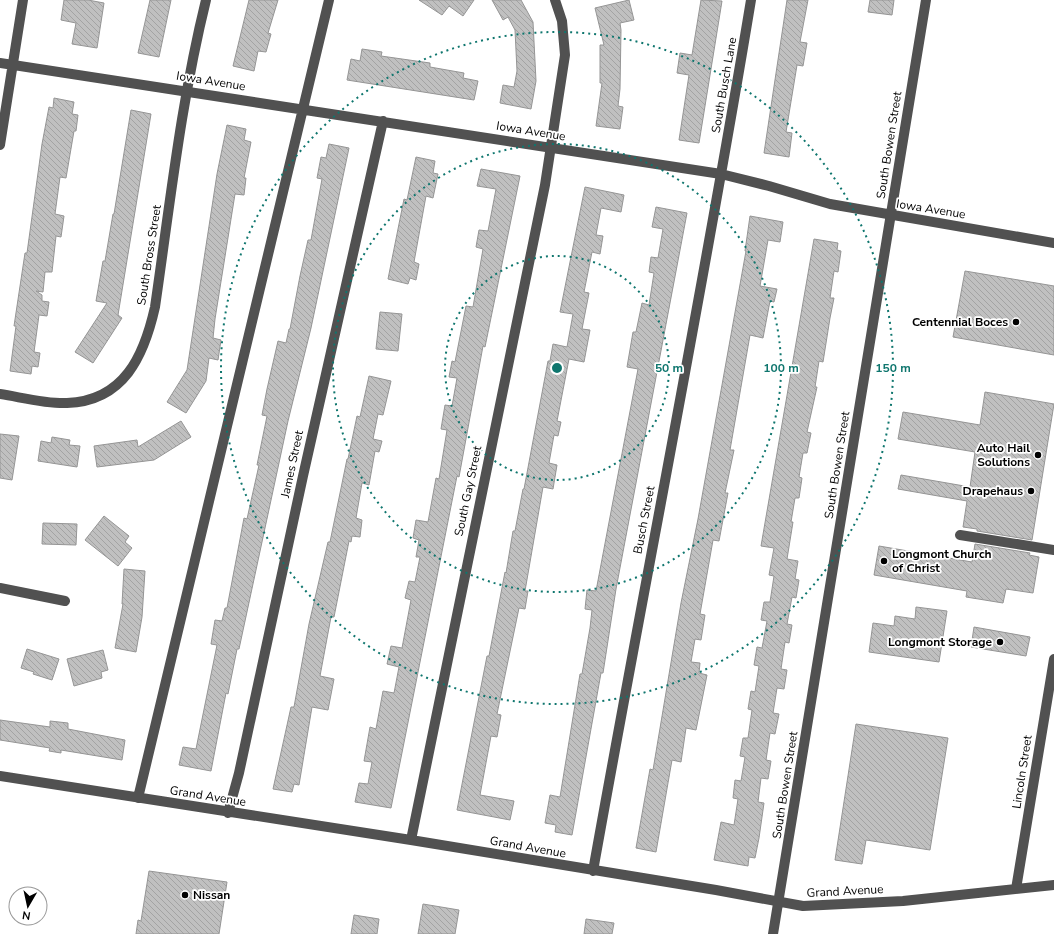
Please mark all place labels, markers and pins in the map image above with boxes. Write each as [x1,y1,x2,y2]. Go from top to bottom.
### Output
place label: Centennial Boces [912,314,1008,330]
marker: Centennial Boces [1011,317,1021,327]
centre of rings [550,361,564,375]
place label: Auto Hail Solutions [977,440,1030,470]
marker: Auto Hail Solutions [1033,450,1043,460]
place label: Drapehaus [963,483,1023,499]
marker: Drapehaus [1026,486,1036,496]
place label: Longmont Church of Christ [892,546,992,576]
marker: Longmont Church of Christ [879,556,889,566]
place label: Longmont Storage [888,634,992,650]
marker: Longmont Storage [995,637,1005,647]
place label: Nissan [193,887,230,903]
marker: Nissan [180,890,190,900]

